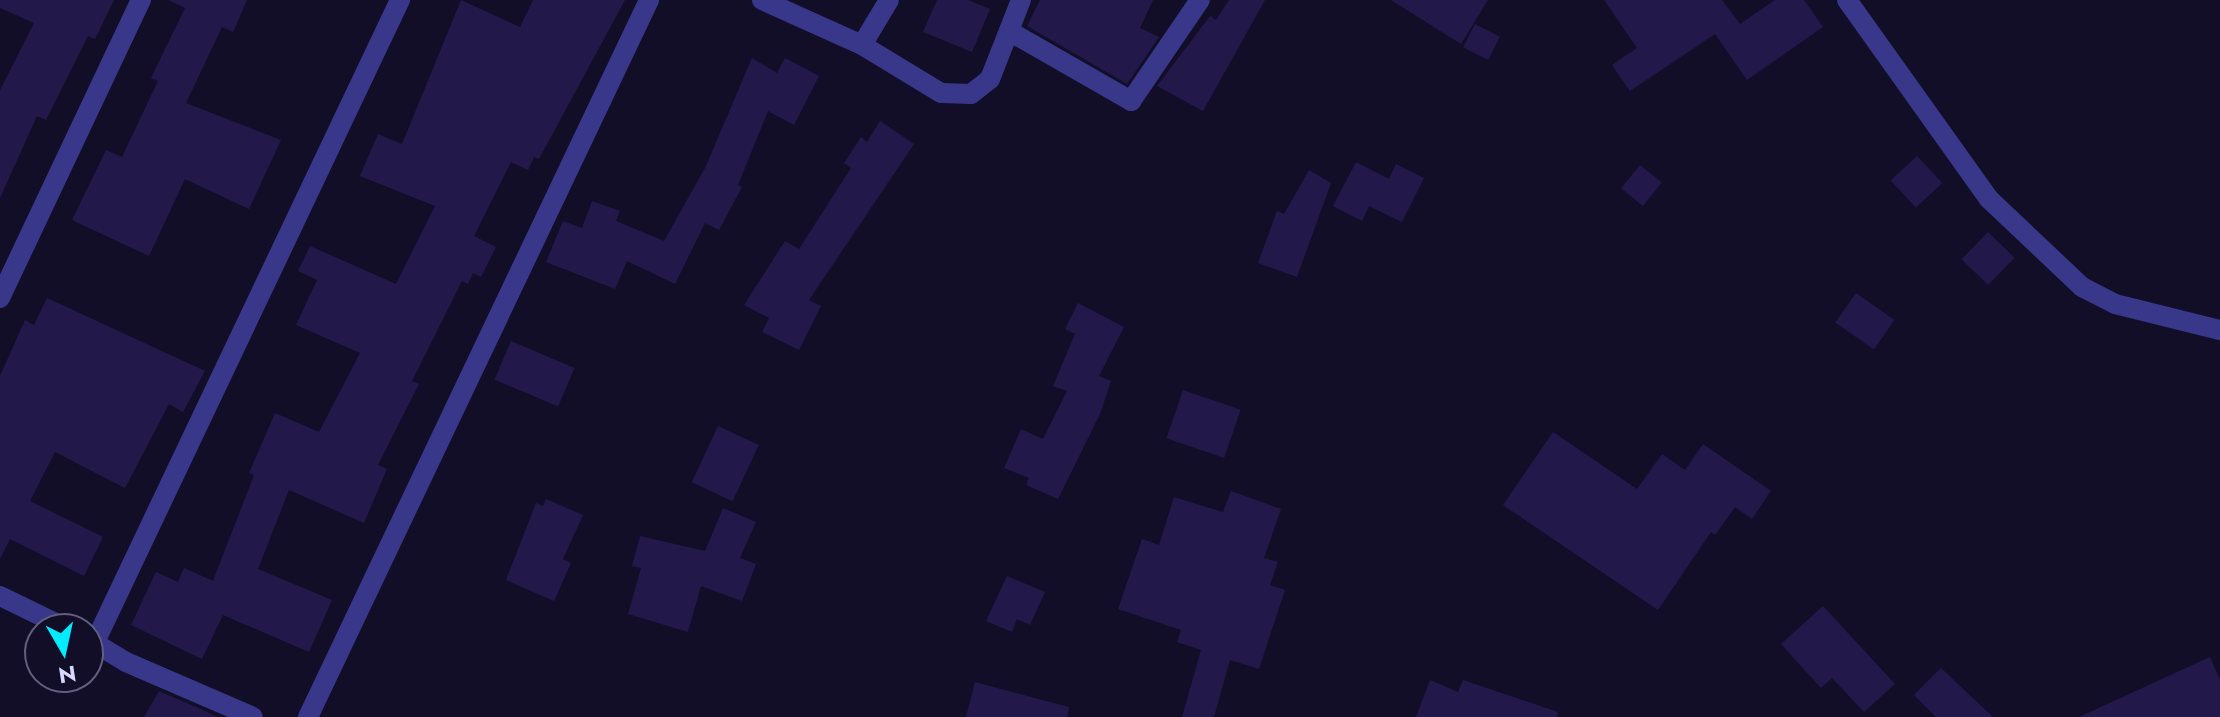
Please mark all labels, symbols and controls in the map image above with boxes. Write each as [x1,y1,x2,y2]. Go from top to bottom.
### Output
north arrow [24,613,104,693]
text: N [56,658,79,692]

